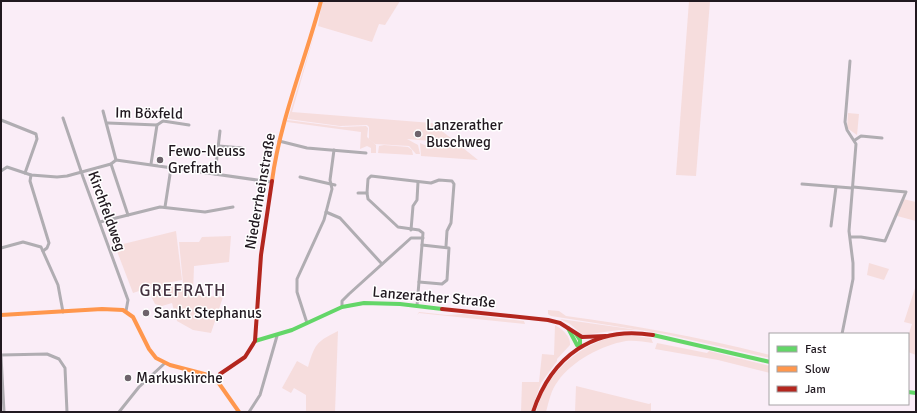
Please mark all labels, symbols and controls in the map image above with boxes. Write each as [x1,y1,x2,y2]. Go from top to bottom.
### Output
street label: Im Böxfeld [115,103,183,123]
place label: Lanzerather Buschweg [426,116,503,151]
marker: Lanzerather Buschweg [413,129,423,139]
street label: Niederrheinstraße [241,131,279,251]
place label: Fewo-Neuss Grefrath [168,142,246,177]
marker: Fewo-Neuss Grefrath [155,155,165,165]
street label: Kirchfeldweg [84,168,130,254]
district label: GREFRATH [139,280,227,301]
street label: Lanzerather Straße [372,283,496,311]
place label: Sankt Stephanus [154,304,262,322]
marker: Sankt Stephanus [141,308,151,318]
legend [769,333,909,405]
text: Fast [805,342,826,357]
text: Slow [805,362,830,377]
place label: Markuskirche [136,369,223,387]
marker: Markuskirche [123,373,133,383]
text: Jam [805,382,826,397]

